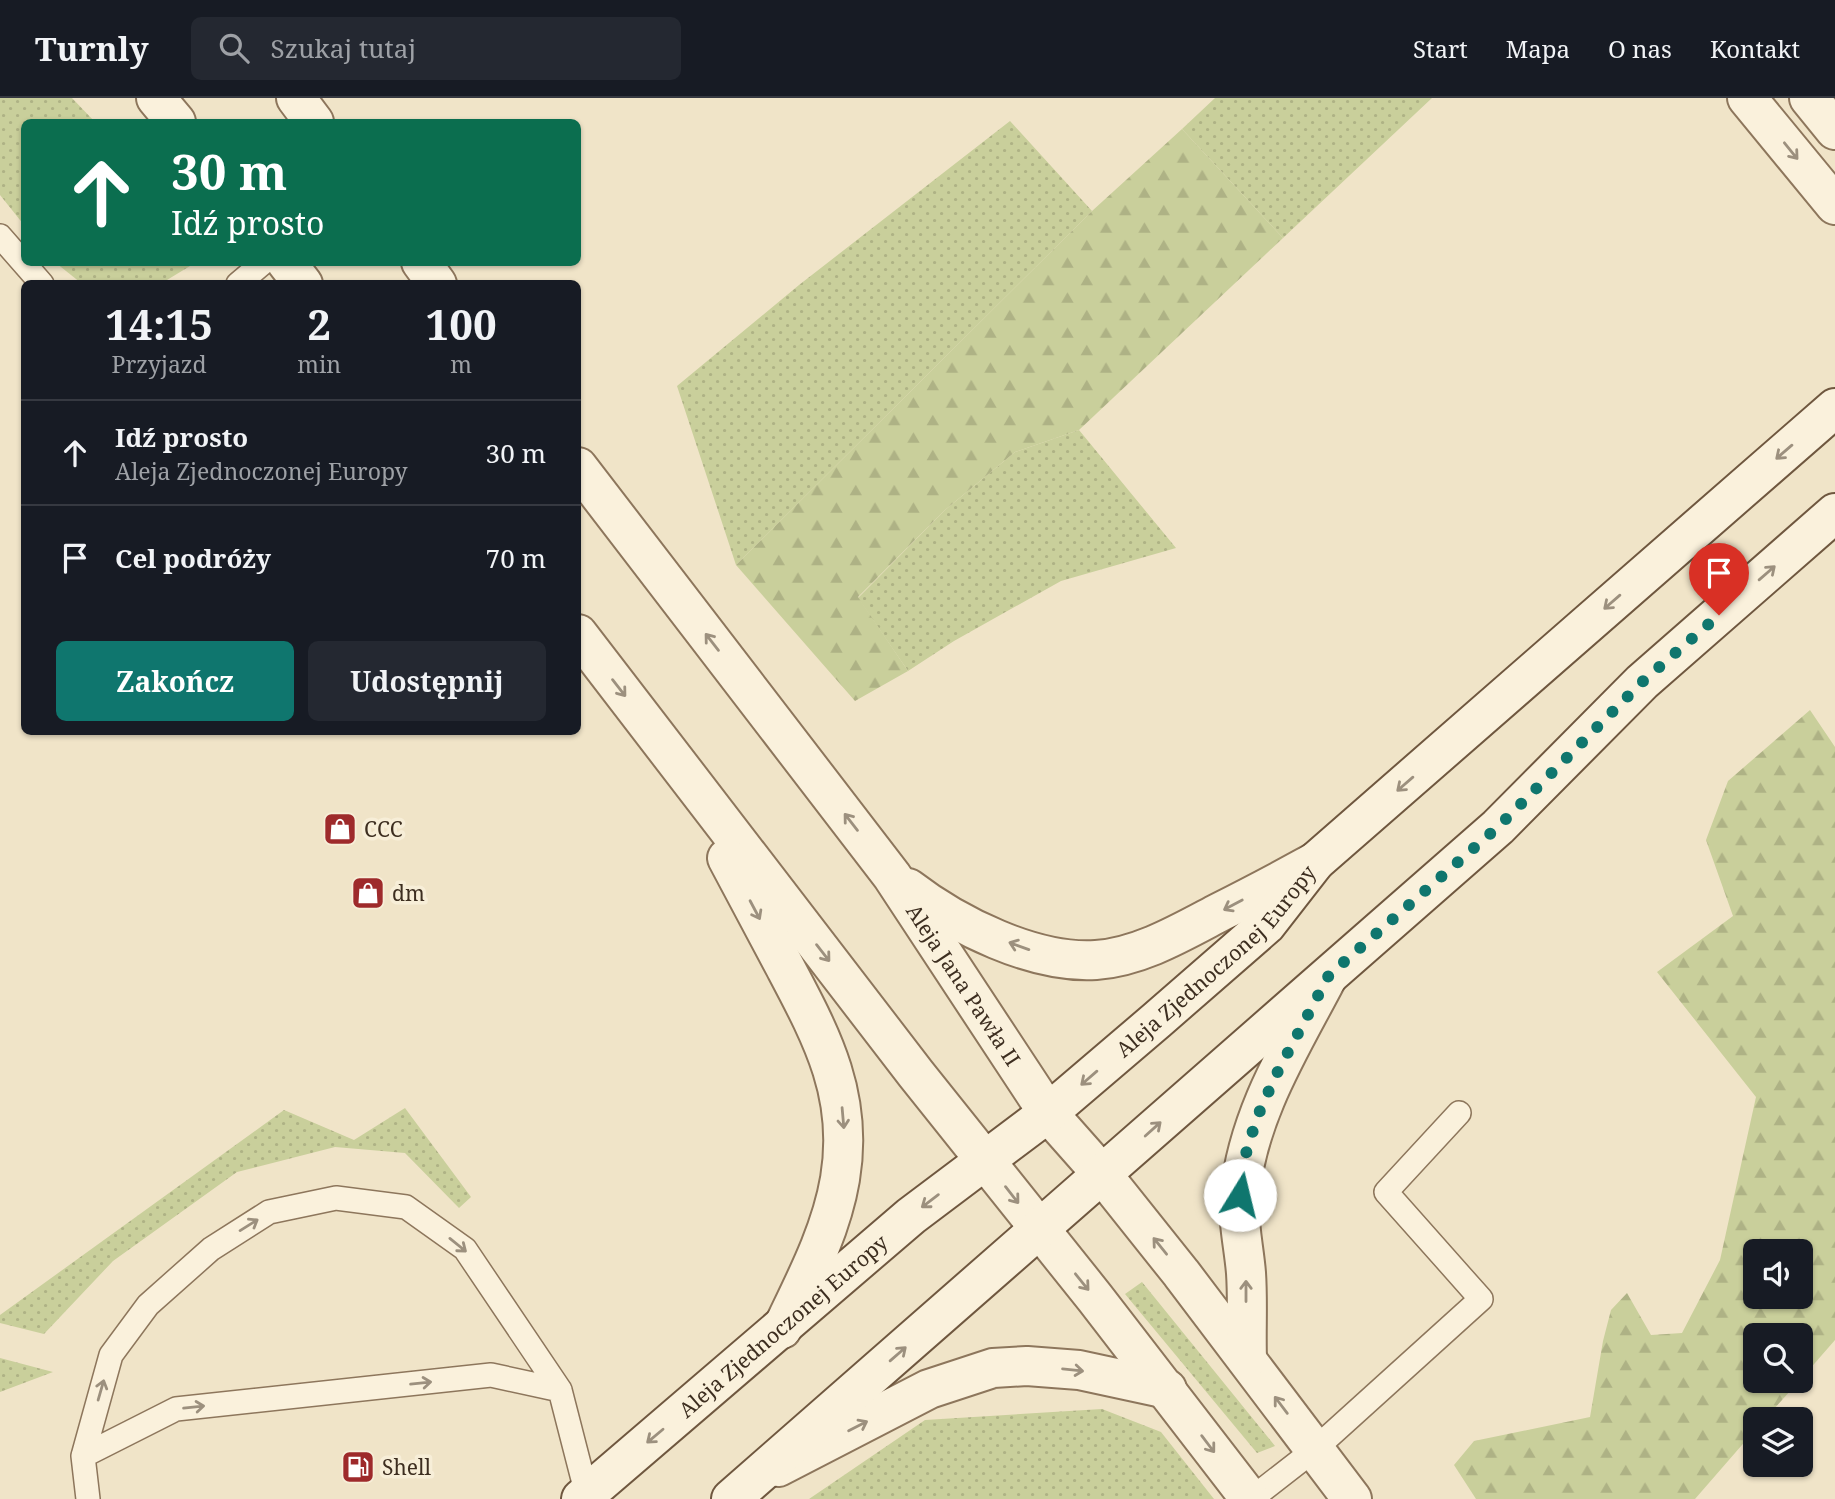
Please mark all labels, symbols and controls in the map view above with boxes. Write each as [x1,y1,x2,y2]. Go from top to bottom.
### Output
search box [191,17,681,80]
text: Turnly [35,26,149,71]
icon: search [215,29,253,67]
text: Szukaj tutaj [271,30,416,66]
text: Start [1413,32,1468,65]
text: Mapa [1506,32,1570,65]
text: O nas [1608,32,1672,65]
text: Kontakt [1710,32,1800,65]
text: 30 m [171,138,287,204]
one-way arrow [1783,141,1798,159]
icon: ahead [56,147,147,238]
text: Idź prosto [171,201,324,244]
text: 14:15 [105,295,213,352]
text: 2 [307,295,331,352]
text: 100 [425,295,497,352]
text: Przyjazd [112,348,207,380]
text: min [297,348,341,380]
text: m [450,348,472,380]
text: Idź prosto [115,419,248,455]
icon: ahead [56,434,94,472]
text: 30 m [486,435,546,471]
one-way arrow [1775,444,1793,460]
text: Aleja Zjednoczonej Europy [115,455,408,487]
icon: arrive [56,539,94,577]
text: Cel podróży [115,540,271,576]
text: 70 m [486,540,546,576]
pin [1689,543,1749,615]
icon: arrive [1700,554,1738,592]
one-way arrow [1758,565,1776,581]
one-way arrow [1603,594,1621,610]
one-way arrow [705,632,720,651]
button: Zakończ [56,641,294,721]
button: Udostępnij [308,641,546,721]
one-way arrow [612,679,627,697]
one-way arrow [1396,776,1414,792]
shop icon: CCC [321,810,359,848]
one-way arrow [843,813,858,832]
place label: CCC [364,815,403,843]
street label: Aleja Zjednoczonej Europy [1110,859,1322,1063]
shop icon: dm [349,874,387,912]
place label: dm [392,879,425,907]
street label: Aleja Jana Pawła II [900,898,1027,1071]
one-way arrow [748,899,762,920]
one-way arrow [1223,899,1244,913]
one-way arrow [1008,939,1030,952]
one-way arrow [816,943,831,961]
one-way arrow [1081,1070,1099,1086]
one-way arrow [837,1106,850,1129]
one-way arrow [1144,1121,1162,1137]
position arrow [1203,1158,1277,1232]
one-way arrow [1004,1185,1019,1204]
one-way arrow [921,1194,940,1209]
one-way arrow [238,1218,258,1232]
street label: Aleja Zjednoczonej Europy [672,1228,894,1423]
one-way arrow [449,1236,467,1252]
one-way arrow [1153,1238,1168,1256]
map controls [1743,1239,1813,1477]
button: sound [1743,1239,1813,1309]
one-way arrow [1075,1273,1090,1291]
one-way arrow [1239,1279,1253,1302]
button: search [1743,1323,1813,1393]
one-way arrow [888,1346,906,1362]
one-way arrow [1061,1364,1084,1377]
one-way arrow [409,1376,431,1389]
one-way arrow [96,1379,109,1401]
one-way arrow [1274,1396,1289,1415]
one-way arrow [183,1400,205,1413]
button: layers [1743,1407,1813,1477]
one-way arrow [847,1418,868,1432]
one-way arrow [647,1428,665,1444]
one-way arrow [1200,1434,1215,1452]
fuel station icon: Shell [339,1448,377,1486]
place label: Shell [382,1453,432,1481]

